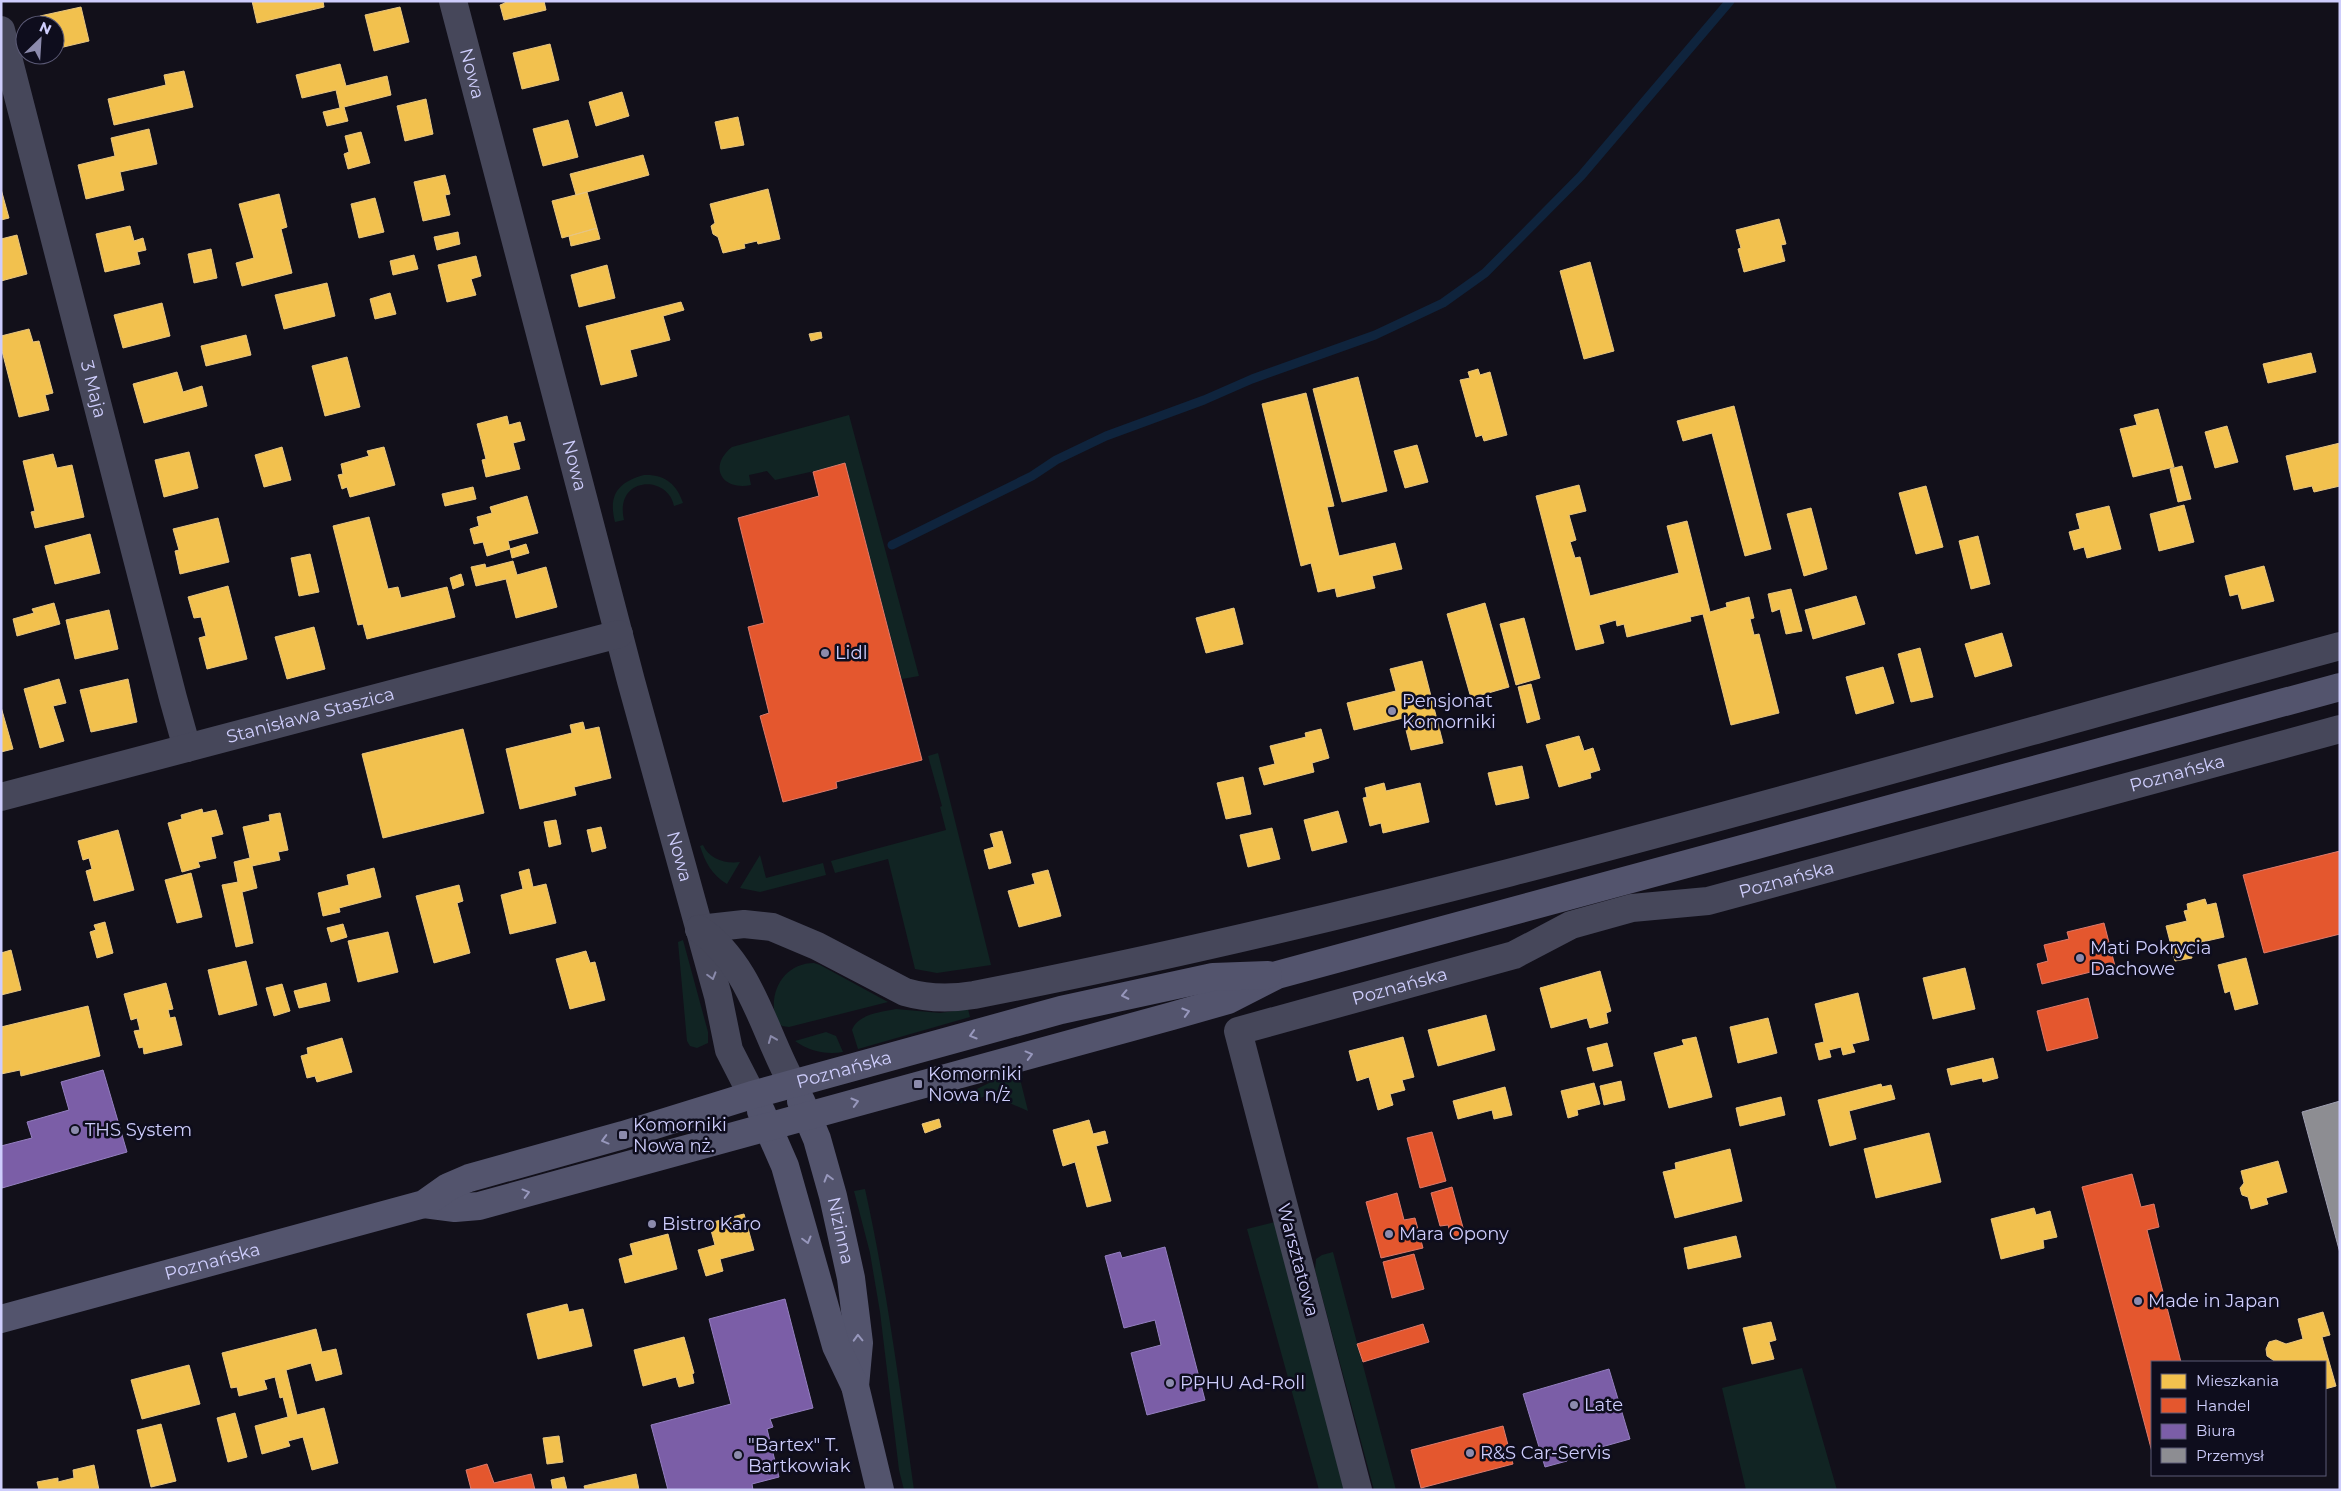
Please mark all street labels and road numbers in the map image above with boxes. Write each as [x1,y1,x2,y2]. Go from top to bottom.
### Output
street label: Nowa [455,46,489,101]
street label: 3 Maja [76,358,111,420]
street label: Nowa [557,438,592,493]
street label: Stanisława Staszica [224,683,397,748]
street label: Poznańska [2127,750,2227,797]
street label: Nowa [662,829,697,884]
street label: Poznańska [1736,856,1837,903]
street label: Poznańska [1349,963,1450,1010]
street label: Poznańska [794,1046,894,1093]
street label: Nizinna [823,1195,859,1267]
street label: Warsztatowa [1272,1201,1324,1319]
street label: Poznańska [162,1238,263,1285]

